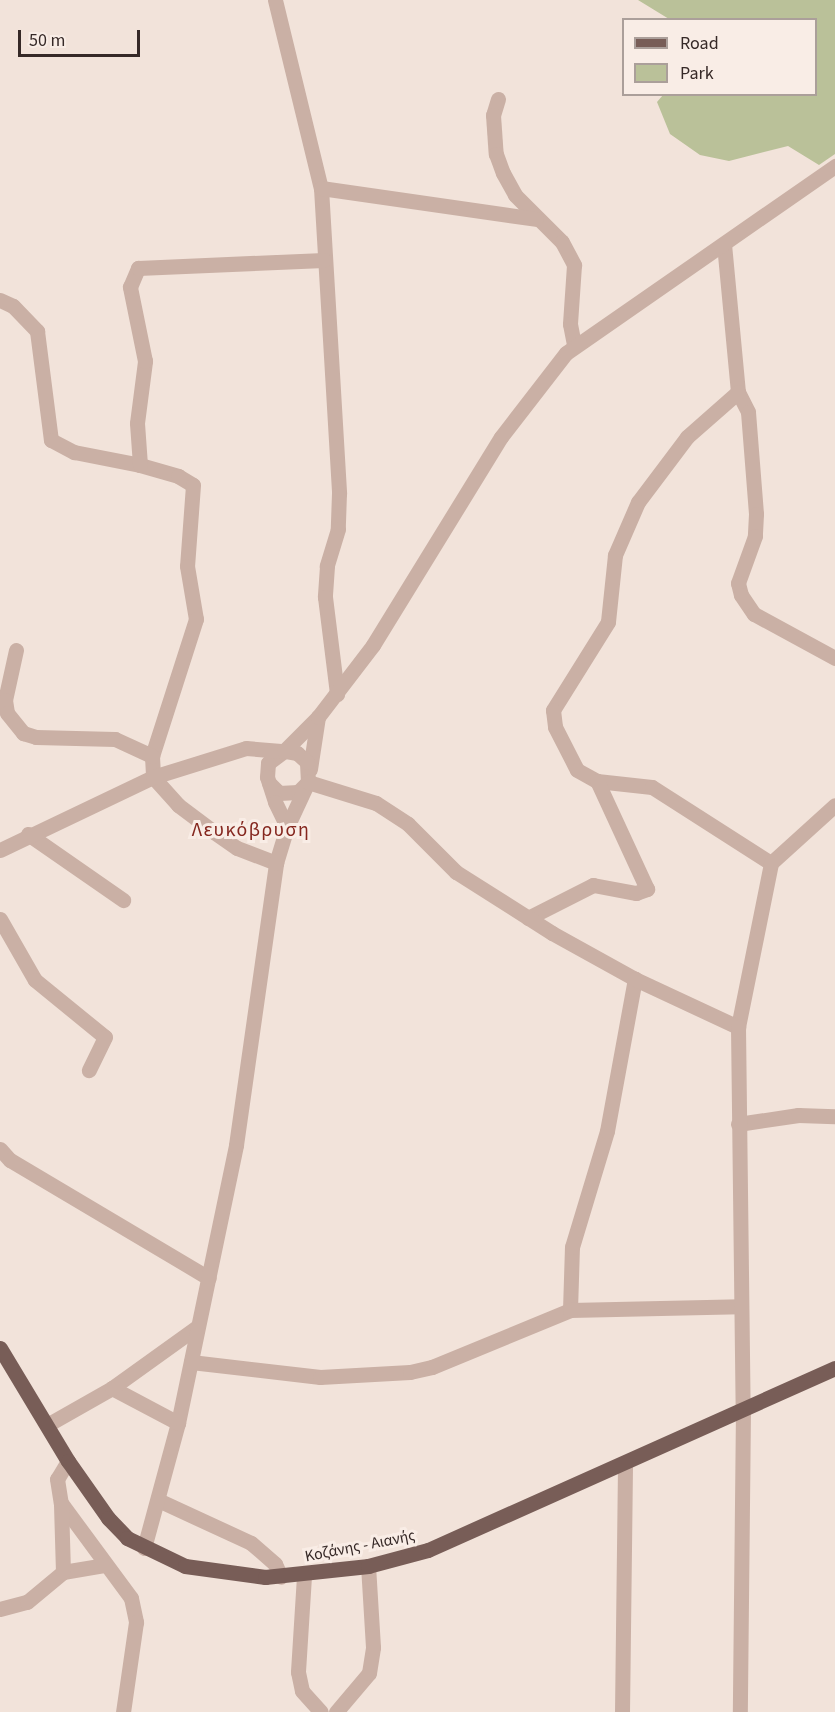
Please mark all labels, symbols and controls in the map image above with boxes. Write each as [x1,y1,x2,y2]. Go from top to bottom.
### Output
scale bar [21,18,142,56]
legend [622,18,817,96]
text: 50 m [29,28,65,53]
text: Road [680,31,719,56]
text: Park [680,61,714,86]
district label: Λευκόβρυση [192,818,310,842]
street label: Κοζάνης - Αιανής [303,1526,417,1566]

